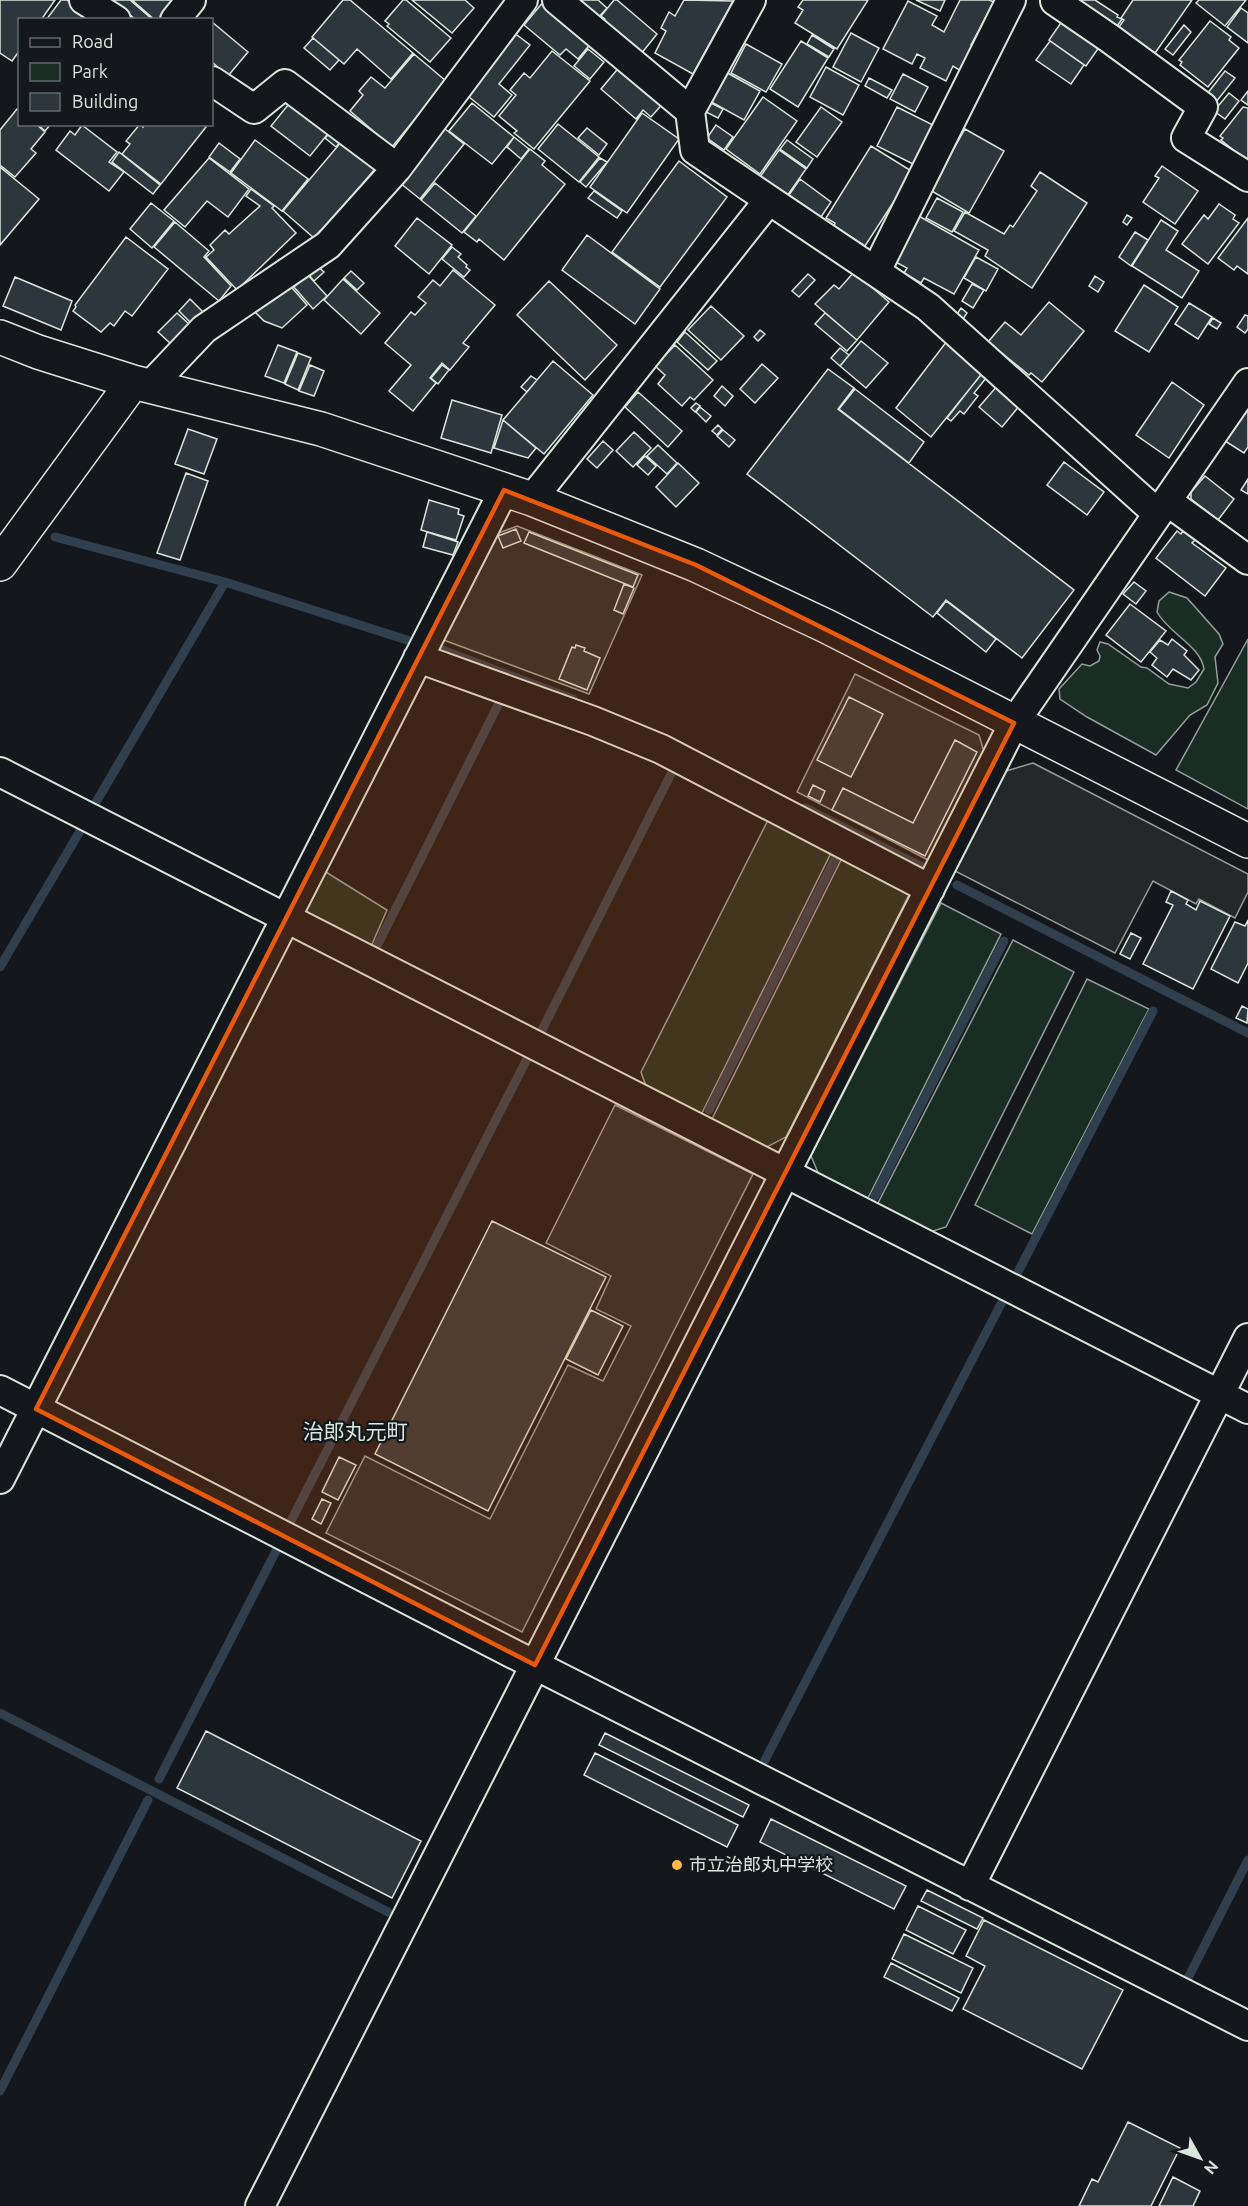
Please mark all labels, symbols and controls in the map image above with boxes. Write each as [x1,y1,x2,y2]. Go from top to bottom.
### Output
legend [18,18,213,126]
text: Road [72,31,114,51]
text: Park [72,61,108,81]
text: Building [72,91,138,111]
district label: 治郎丸元町 [303,1419,408,1443]
place label: 市立治郎丸中学校 [689,1854,833,1874]
marker: 市立治郎丸中学校 [670,1858,684,1872]
north arrow [1170,2128,1230,2188]
text: N [1201,2157,1222,2178]

